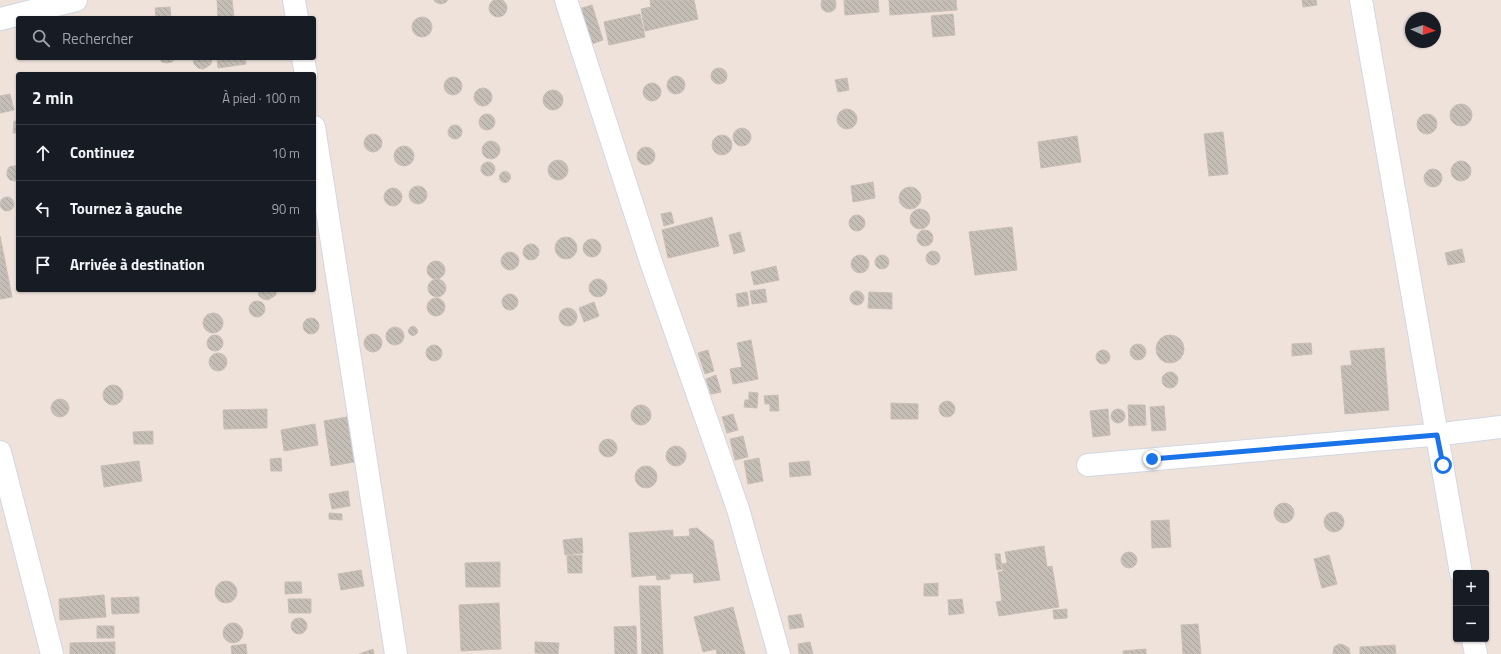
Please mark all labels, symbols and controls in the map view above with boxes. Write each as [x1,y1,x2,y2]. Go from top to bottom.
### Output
north arrow [1405,12,1441,48]
search box [16,16,316,60]
icon: search [30,27,52,49]
text: Rechercher [62,27,133,50]
text: 2 min [32,85,73,111]
text: À pied · 100 m [222,88,300,108]
text: Continuez [70,141,135,164]
icon: ahead [32,142,54,164]
text: 10 m [272,143,300,163]
text: Tournez à gauche [70,197,182,220]
icon: left [32,198,54,220]
text: 90 m [272,199,300,219]
text: Arrivée à destination [70,253,205,276]
icon: arrive [32,254,54,276]
route end [1143,450,1161,468]
route start [1434,456,1452,474]
map controls [1453,570,1489,642]
button: + [1453,570,1489,606]
button: − [1453,606,1489,642]

